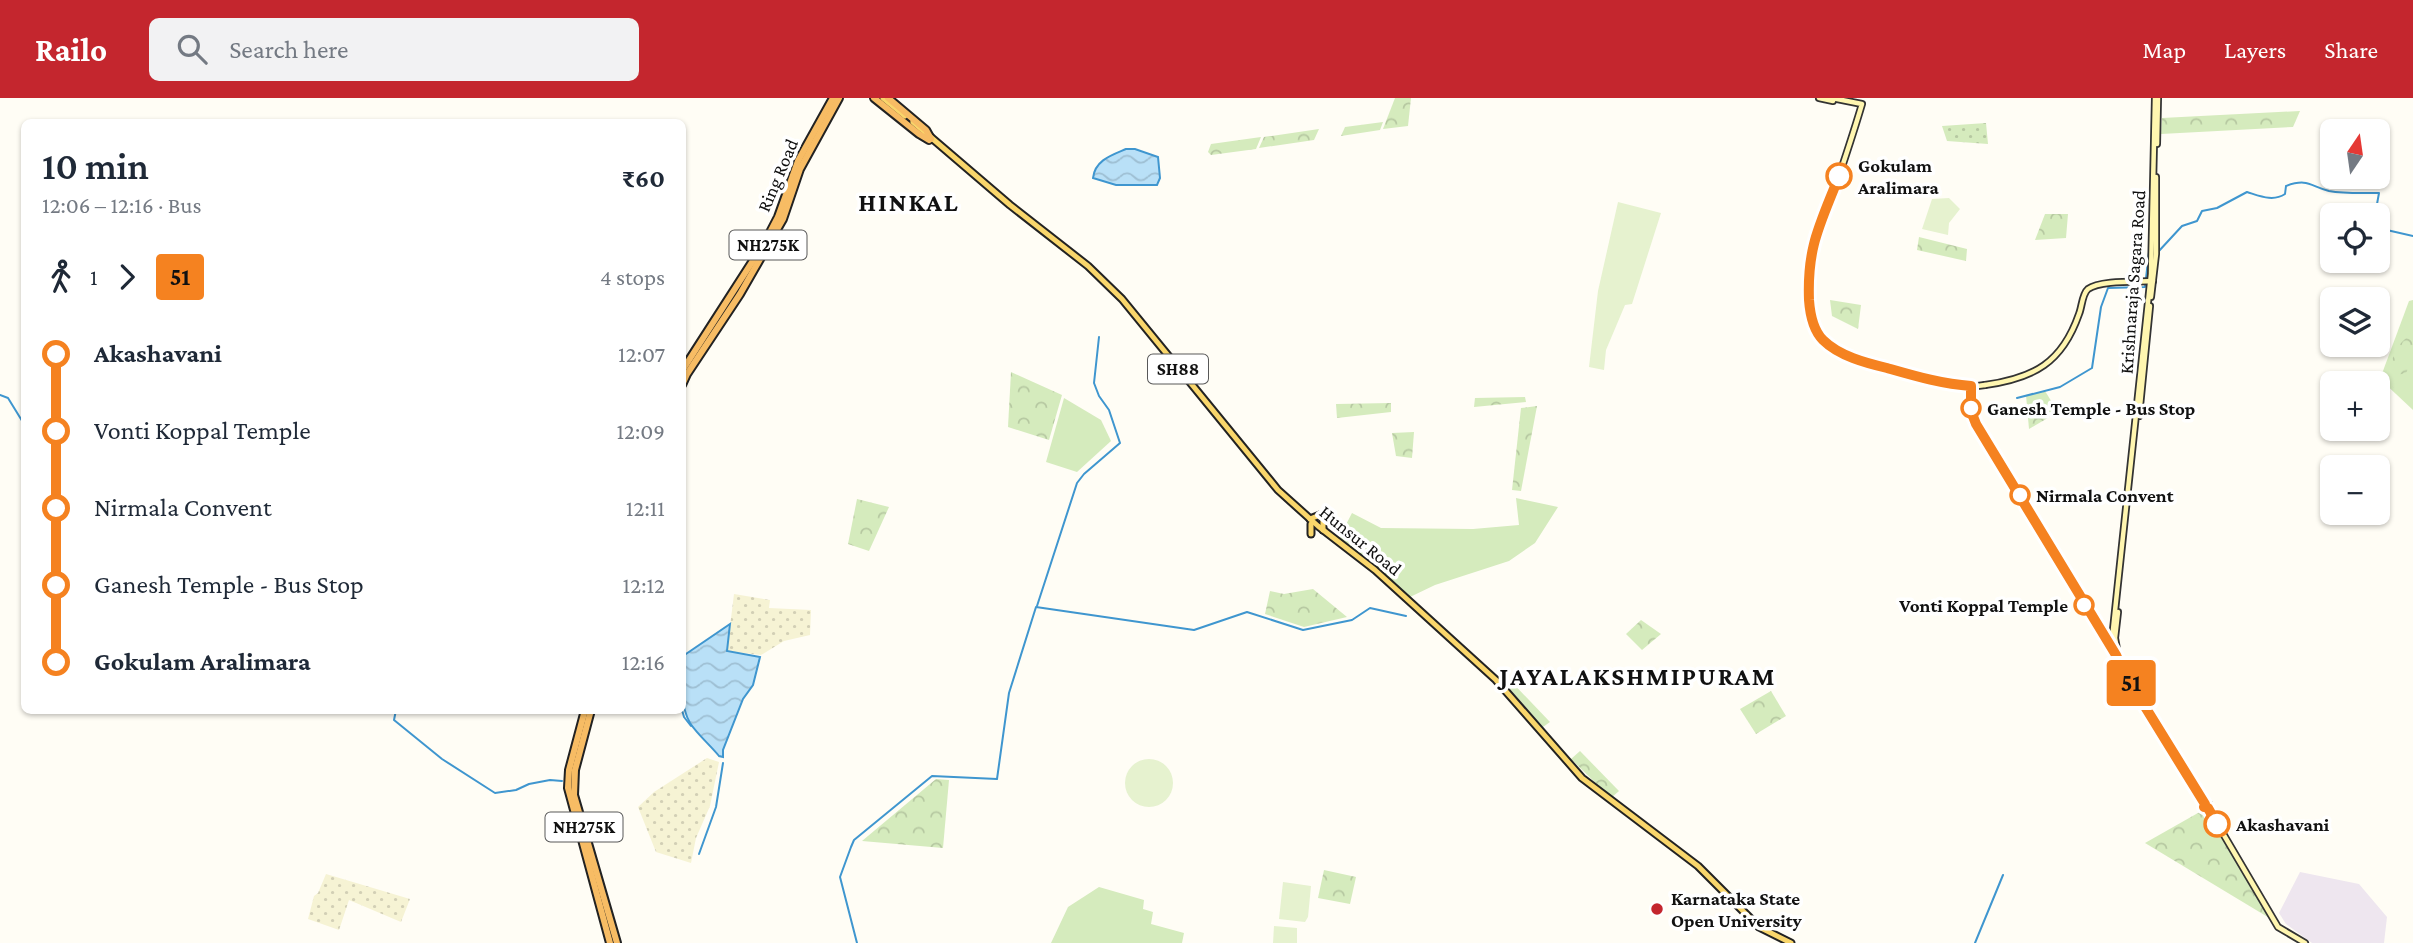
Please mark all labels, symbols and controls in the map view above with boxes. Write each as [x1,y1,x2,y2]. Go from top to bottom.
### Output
search box [149,18,639,81]
icon: search [173,30,211,68]
text: Railo [35,31,107,68]
text: Search here [229,35,348,64]
text: Map [2142,36,2186,63]
text: Layers [2224,36,2286,63]
text: Share [2324,36,2378,63]
north arrow [2320,119,2390,189]
map controls [2320,119,2390,525]
street label: Ring Road [753,136,802,215]
text: 10 min [42,145,149,187]
place label: Gokulam Aralimara [1857,155,1939,198]
marker: Gokulam Aralimara [1826,163,1852,189]
text: ₹60 [622,164,665,193]
district label: HINKAL [858,188,960,217]
street label: Krishnaraja Sagara Road [2116,189,2150,375]
text: 12:06 – 12:16 · Bus [42,192,202,218]
button: locate [2320,203,2390,273]
road number: NH275K [730,230,806,260]
icon: walk [42,258,80,296]
icon: forward [108,258,146,296]
text: 51 [170,263,190,290]
text: 1 [90,264,98,290]
text: 4 stops [600,264,665,290]
button: layers [2320,287,2390,357]
text: Akashavani [94,339,222,368]
text: 12:07 [618,341,665,367]
road number: SH88 [1148,354,1208,384]
button: + [2320,371,2390,441]
marker: Ganesh Temple - Bus Stop [1961,398,1981,418]
place label: Ganesh Temple - Bus Stop [1987,398,2195,419]
text: Vonti Koppal Temple [94,416,311,445]
text: 12:09 [616,418,665,444]
button: − [2320,455,2390,525]
marker: Nirmala Convent [2010,485,2030,505]
place label: Nirmala Convent [2036,485,2174,506]
text: Nirmala Convent [94,493,272,522]
text: 12:11 [626,495,665,521]
street label: Hunsur Road [1316,501,1406,580]
text: Ganesh Temple - Bus Stop [94,570,364,599]
text: 12:12 [623,572,665,598]
place label: Vonti Koppal Temple [1898,595,2068,616]
marker: Vonti Koppal Temple [2074,595,2094,615]
text: Gokulam Aralimara [94,647,311,676]
text: 12:16 [622,649,665,675]
line badge: 51 [2100,660,2162,706]
district label: JAYALAKSHMIPURAM [1497,662,1776,691]
text: 51 [2121,669,2141,696]
marker: Akashavani [2204,811,2230,837]
road number: NH275K [546,812,622,842]
place label: Akashavani [2235,814,2330,835]
place label: Karnataka State Open University [1671,888,1802,931]
marker: Karnataka State Open University [1649,901,1665,917]

